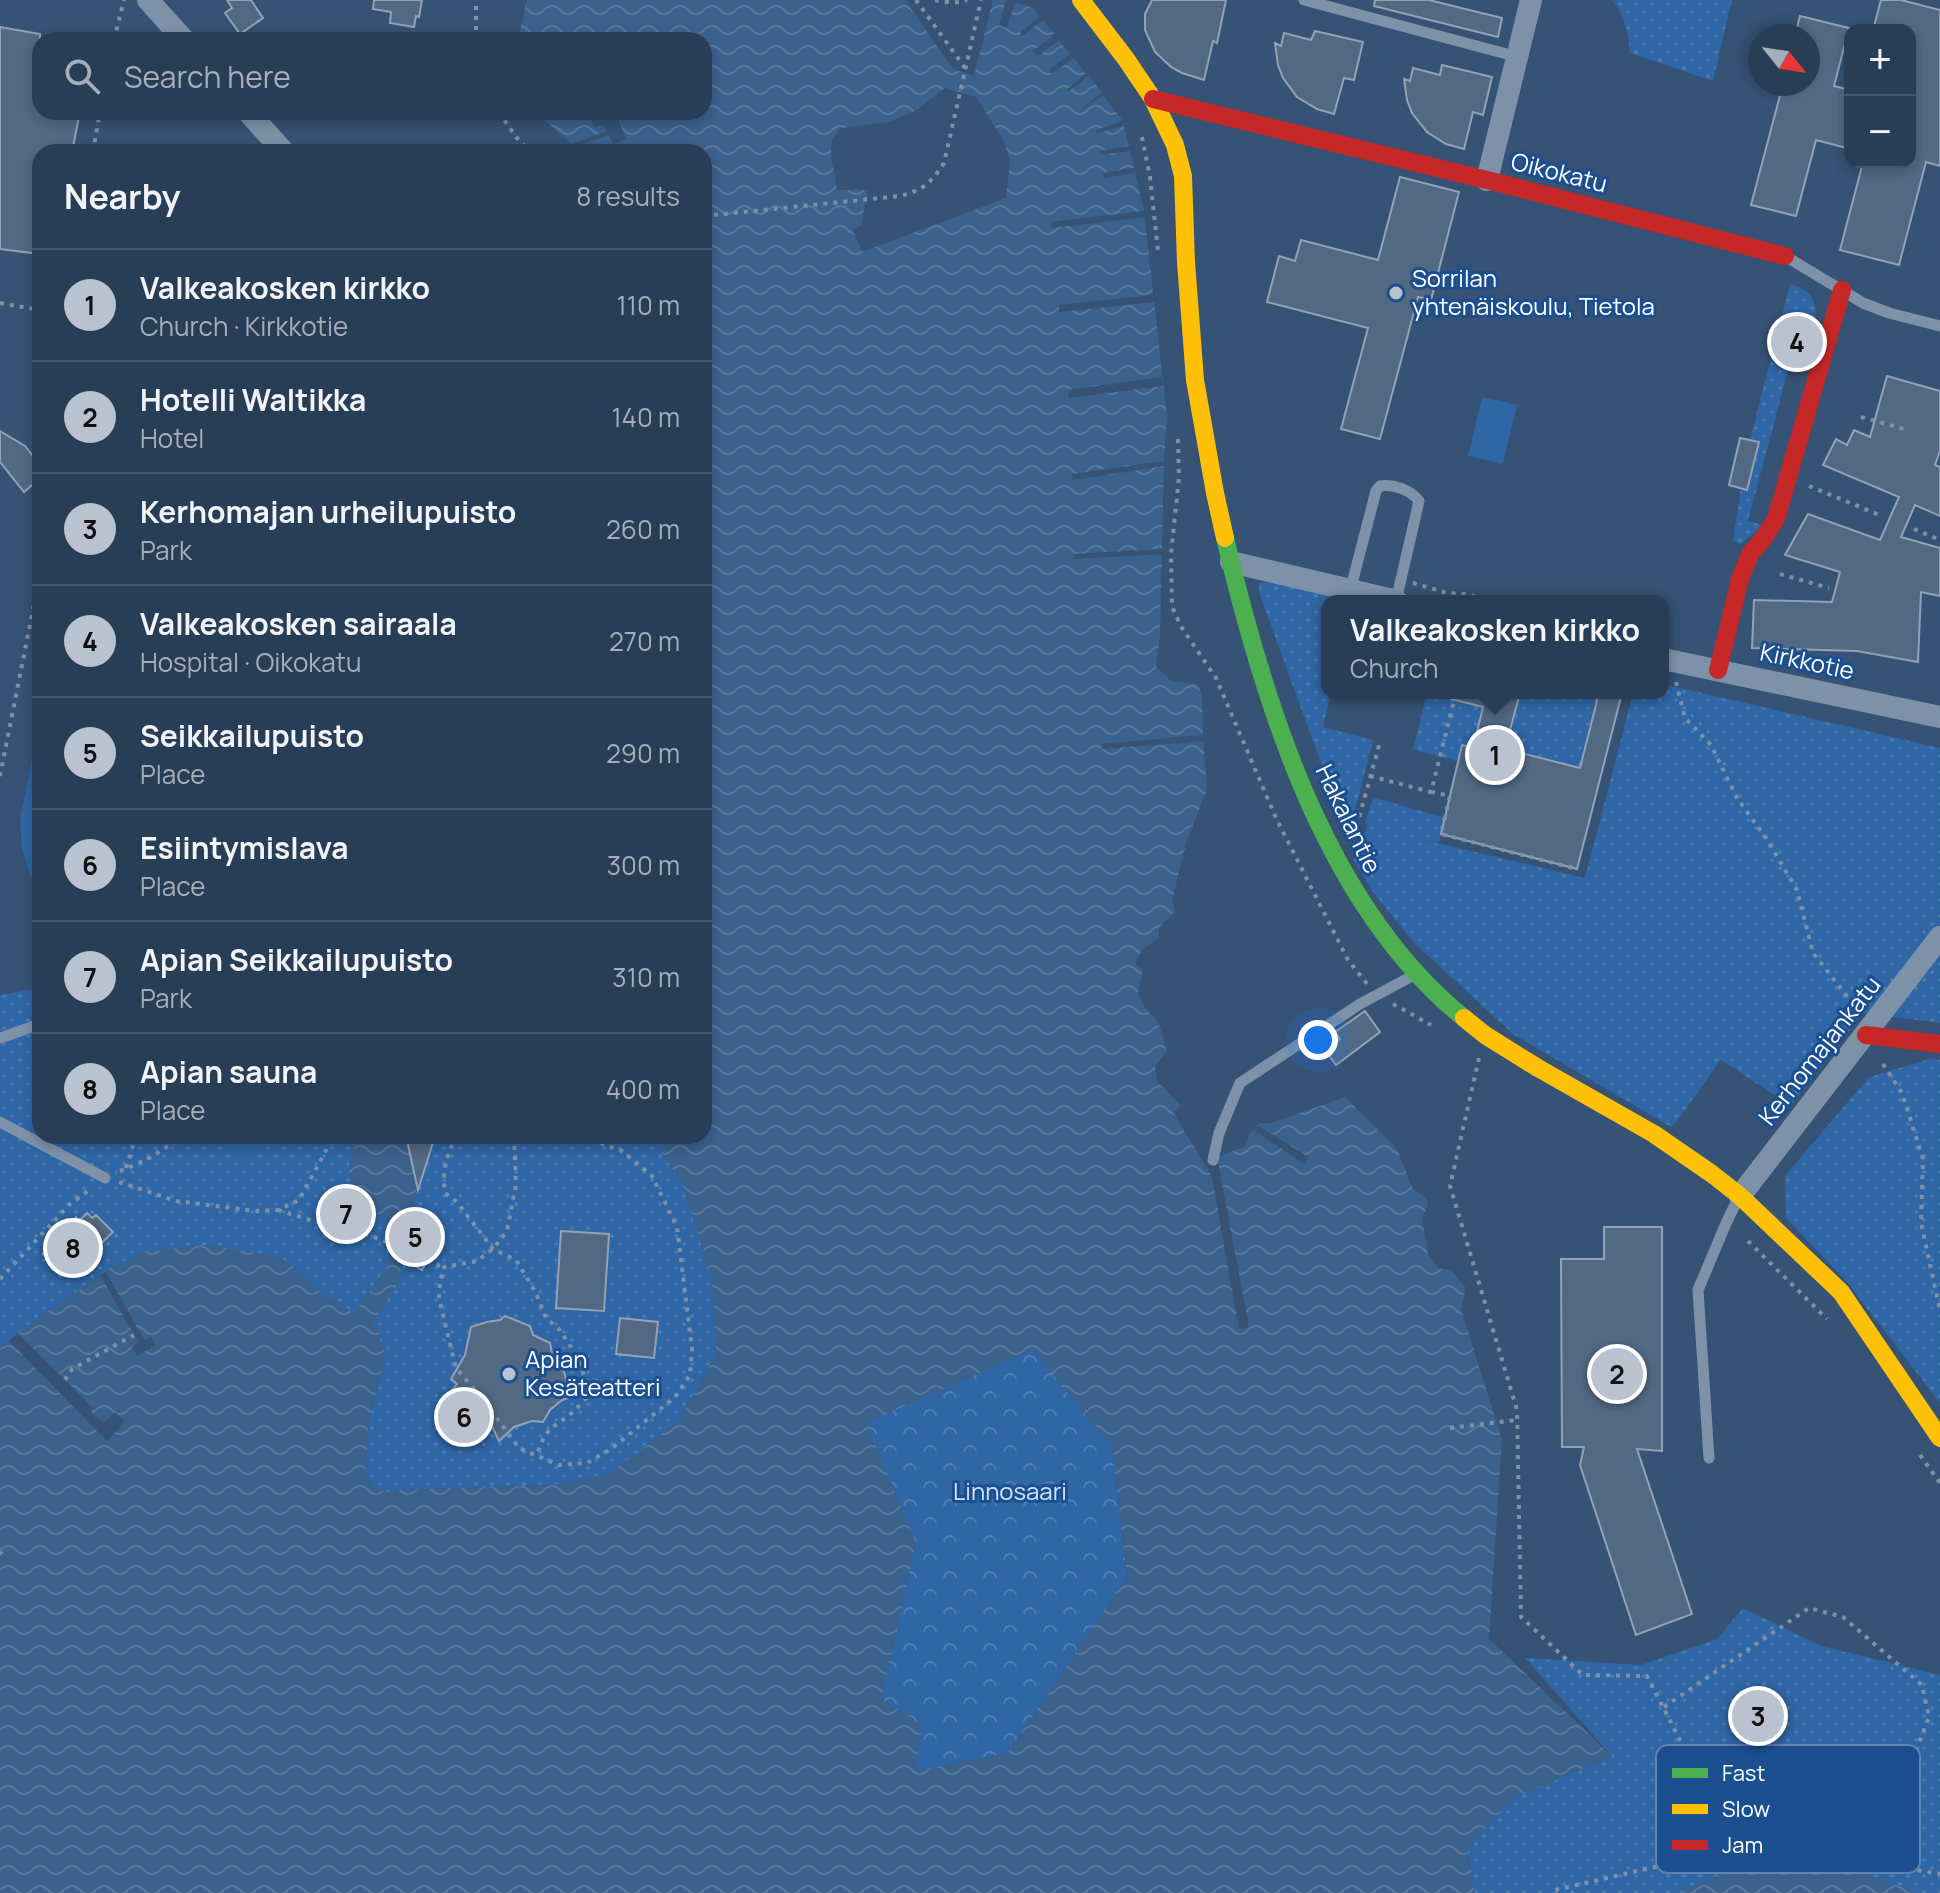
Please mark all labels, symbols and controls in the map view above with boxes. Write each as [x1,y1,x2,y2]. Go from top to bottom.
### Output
north arrow [1748,24,1820,96]
map controls [1844,24,1916,168]
button: + [1844,24,1916,96]
search box [32,32,712,120]
icon: search [60,54,104,98]
text: Search here [124,56,291,97]
button: − [1844,96,1916,168]
street label: Oikokatu [1508,144,1611,199]
text: Nearby [64,173,180,219]
text: 8 results [576,178,680,214]
place label: Sorrilan yhtenäiskoulu, Tietola [1412,261,1655,322]
text: Valkeakosken kirkko [140,267,430,308]
marker: Sorrilan yhtenäiskoulu, Tietola [1387,284,1405,302]
text: 1 [84,287,96,323]
text: 110 m [617,287,680,323]
text: Church · Kirkkotie [140,308,348,344]
pin: 4 [1771,312,1823,372]
text: Hotelli Waltikka [140,379,366,420]
text: 2 [82,399,98,435]
text: 140 m [611,399,680,435]
text: Hotel [140,420,204,456]
text: Kerhomajan urheilupuisto [140,491,516,532]
text: 3 [82,511,98,547]
text: 260 m [606,511,680,547]
text: Park [140,532,192,568]
popup [1321,595,1669,699]
text: Valkeakosken sairaala [140,603,457,644]
text: Valkeakosken kirkko [1350,609,1640,650]
text: 4 [82,623,98,659]
text: 270 m [609,623,680,659]
street label: Kirkkotie [1757,634,1857,687]
text: Hospital · Oikokatu [140,644,361,680]
text: Church [1350,650,1438,686]
text: Seikkailupuisto [140,715,364,756]
pin: 1 [1469,725,1521,785]
text: 5 [82,735,98,771]
text: 290 m [606,735,680,771]
text: Place [140,756,205,792]
street label: Hakalantie [1309,758,1390,878]
text: Esiintymislava [140,827,348,868]
text: 6 [82,847,98,883]
text: 300 m [607,847,680,883]
text: Place [140,868,205,904]
text: Apian Seikkailupuisto [140,939,453,980]
text: 7 [83,959,97,995]
text: 310 m [612,959,680,995]
street label: Kerhomajankatu [1750,969,1887,1131]
text: Park [140,980,192,1016]
your location [1298,1020,1338,1060]
text: Apian sauna [140,1051,317,1092]
text: 8 [82,1071,98,1107]
text: 400 m [606,1071,680,1107]
text: Place [140,1092,205,1128]
pin: 7 [320,1184,372,1244]
pin: 5 [389,1207,441,1267]
pin: 8 [47,1218,99,1278]
place label: Apian Kesäteatteri [525,1342,661,1403]
pin: 2 [1591,1344,1643,1404]
marker: Apian Kesäteatteri [500,1365,518,1383]
pin: 6 [438,1387,490,1447]
park label: Linnosaari [953,1474,1067,1507]
pin: 3 [1732,1686,1784,1746]
legend [1656,1745,1920,1873]
text: Fast [1722,1758,1765,1788]
text: Slow [1722,1794,1770,1824]
text: Jam [1722,1830,1763,1860]

